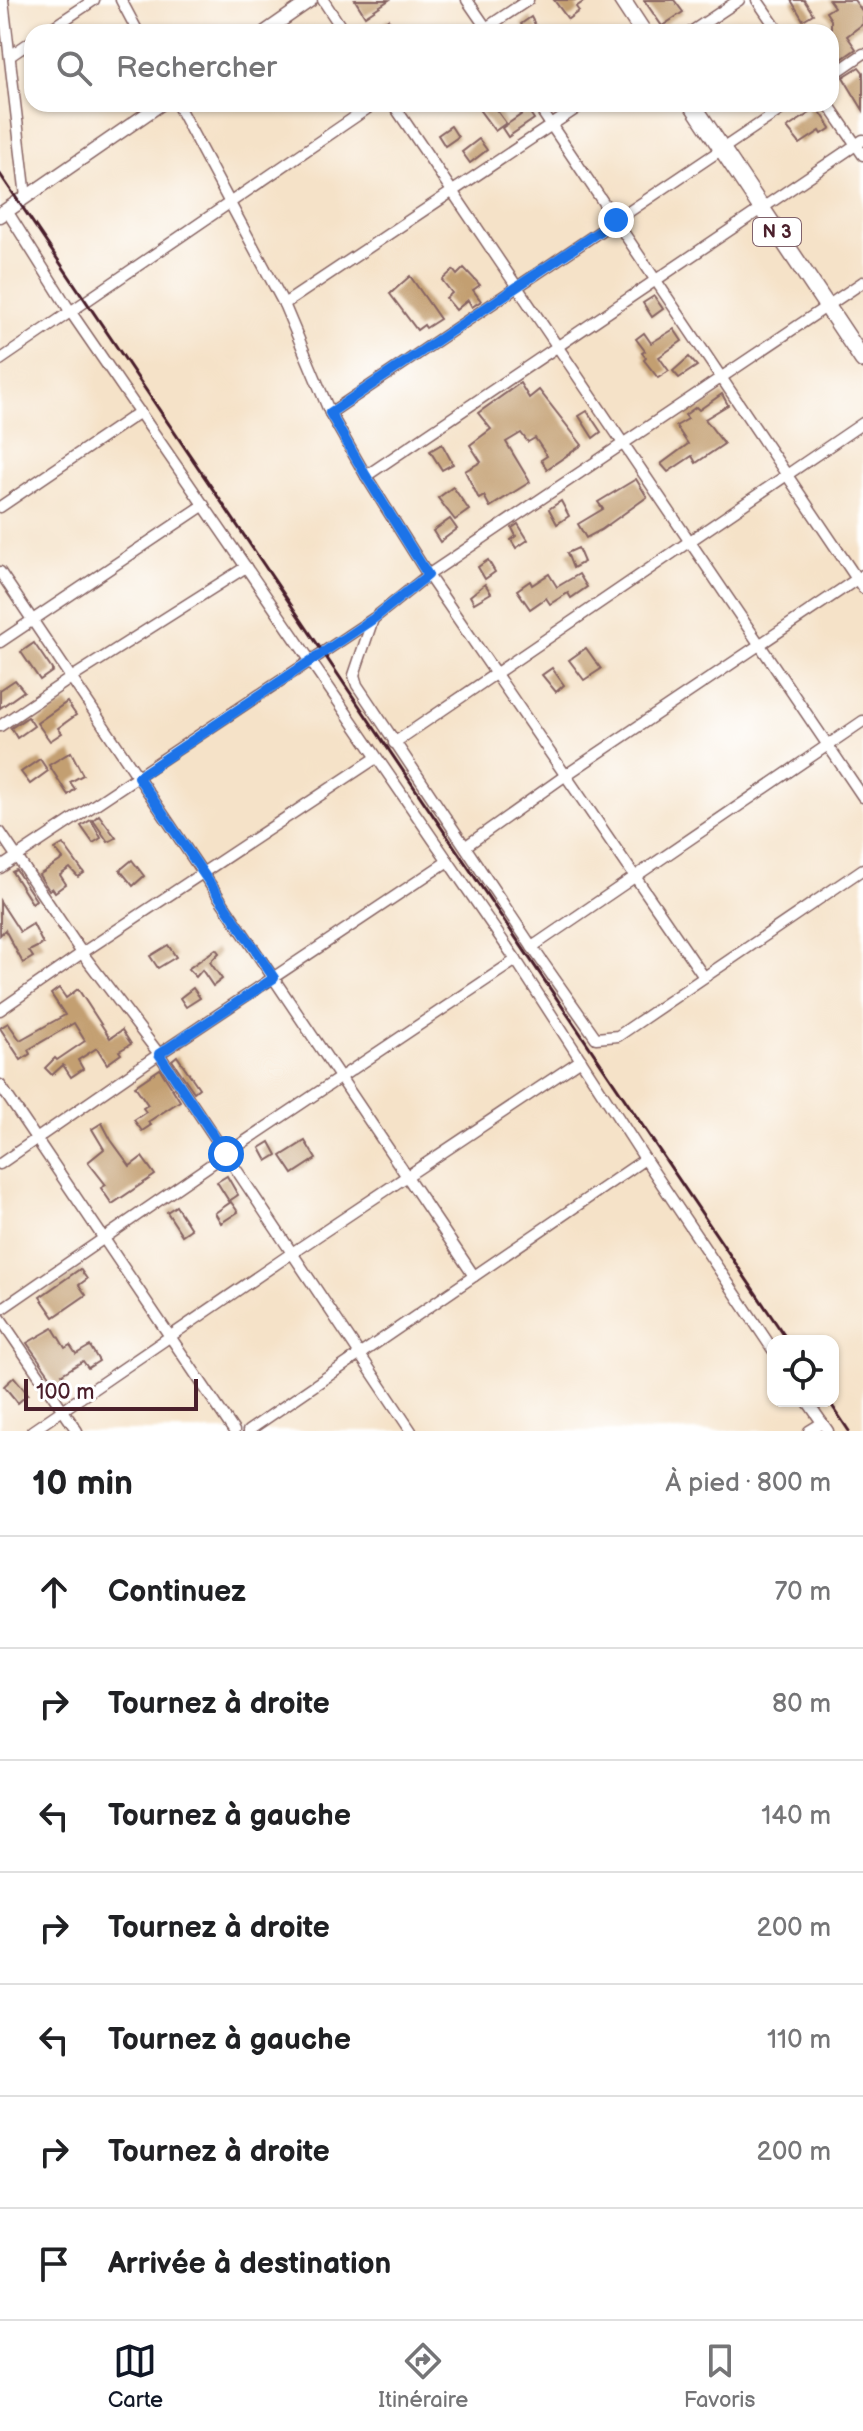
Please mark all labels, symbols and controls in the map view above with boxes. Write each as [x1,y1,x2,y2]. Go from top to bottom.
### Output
search box [24,24,839,112]
icon: search [52,46,96,90]
text: Rechercher [116,50,277,86]
route end [598,202,634,238]
road number: N 3 [753,218,801,246]
route start [208,1136,244,1172]
map controls [767,1335,839,1407]
button: locate [767,1335,839,1407]
scale bar [24,1375,198,1411]
text: 100 m [36,1379,95,1406]
text: 10 min [32,1463,133,1504]
text: À pied · 800 m [665,1468,831,1499]
icon: ahead [32,1570,76,1614]
text: Continuez [108,1574,246,1610]
text: 70 m [774,1577,831,1608]
icon: right [32,1682,76,1726]
text: Tournez à droite [108,1686,330,1722]
text: 80 m [772,1689,831,1720]
icon: left [32,1794,76,1838]
text: Tournez à gauche [108,1798,351,1834]
text: 140 m [761,1801,831,1832]
icon: right [32,1906,76,1950]
text: Tournez à droite [108,1910,330,1946]
text: 200 m [757,1913,831,1944]
icon: left [32,2018,76,2062]
text: Tournez à gauche [108,2022,351,2058]
text: 110 m [767,2025,831,2056]
icon: right [32,2130,76,2174]
text: Tournez à droite [108,2134,330,2170]
text: 200 m [757,2137,831,2168]
icon: arrive [32,2242,76,2286]
text: Arrivée à destination [108,2246,391,2282]
tab: Carte [108,2339,163,2414]
tab: Itinéraire [378,2339,468,2414]
tab: Favoris [684,2339,755,2414]

